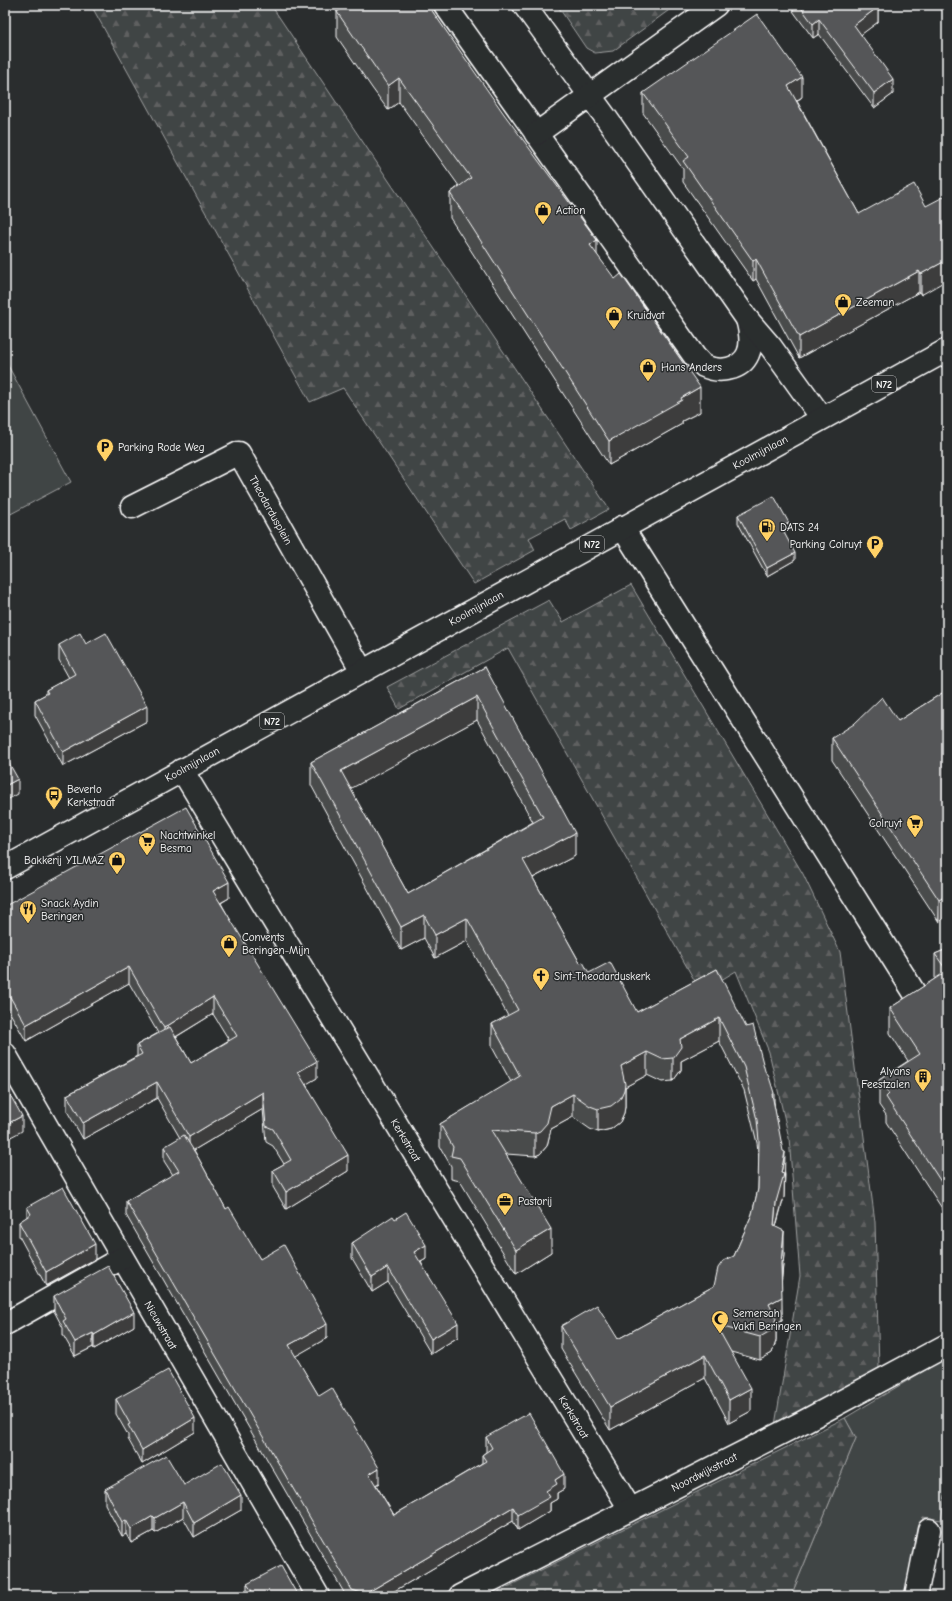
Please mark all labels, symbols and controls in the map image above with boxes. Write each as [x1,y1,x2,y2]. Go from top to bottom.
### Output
shop icon: Action [533,200,553,225]
place label: Action [556,204,585,217]
shop icon: Zeeman [833,292,853,317]
place label: Zeeman [856,296,894,309]
shop icon: Kruidvat [604,305,624,330]
place label: Kruidvat [627,309,666,322]
shop icon: Hans Anders [638,357,658,382]
place label: Hans Anders [661,361,722,374]
road number: N72 [872,376,896,392]
street label: Koolmijnlaan [731,433,790,472]
parking icon: Parking Rode Weg [95,437,115,462]
place label: Parking Rode Weg [118,441,205,454]
street label: Theodardusplein [246,473,295,547]
fuel station icon: DATS 24 [757,517,777,542]
place label: DATS 24 [780,521,819,534]
parking icon: Parking Colruyt [865,534,885,559]
road number: N72 [580,536,604,552]
place label: Parking Colruyt [790,538,863,551]
street label: Koolmijnlaan [447,588,506,629]
road number: N72 [260,713,284,729]
street label: Koolmijnlaan [163,744,222,785]
place label: Beverlo Kerkstraat [67,783,116,809]
bus stop icon: Beverlo Kerkstraat [44,785,64,810]
supermarket icon: Colruyt [905,813,925,838]
place label: Colruyt [869,817,903,830]
place label: Nachtwinkel Besma [160,829,215,855]
supermarket icon: Nachtwinkel Besma [137,831,157,856]
shop icon: Bakkerij YILMAZ [107,850,127,875]
place label: Bakkerij YILMAZ [24,854,105,867]
place label: Snack Aydin Beringen [41,897,99,923]
restaurant icon: Snack Aydin Beringen [18,899,38,924]
place label: Convents Beringen-Mijn [242,931,310,957]
shop icon: Convents Beringen-Mijn [219,933,239,958]
church icon: Sint-Theodarduskerk [531,966,551,991]
place label: Sint-Theodarduskerk [554,970,651,983]
place label: Alyans Feestzalen [861,1065,910,1091]
building icon: Alyans Feestzalen [913,1067,933,1092]
street label: Kerkstraat [388,1116,424,1165]
office icon: Pastorij [495,1191,515,1216]
place label: Pastorij [518,1195,552,1208]
street label: Nieuwstraat [141,1299,180,1353]
place label: Semersah Vakfi Beringen [733,1307,801,1333]
mosque icon: Semersah Vakfi Beringen [710,1309,730,1334]
street label: Kerkstraat [556,1393,592,1442]
street label: Noordwijkstraat [669,1450,740,1495]

